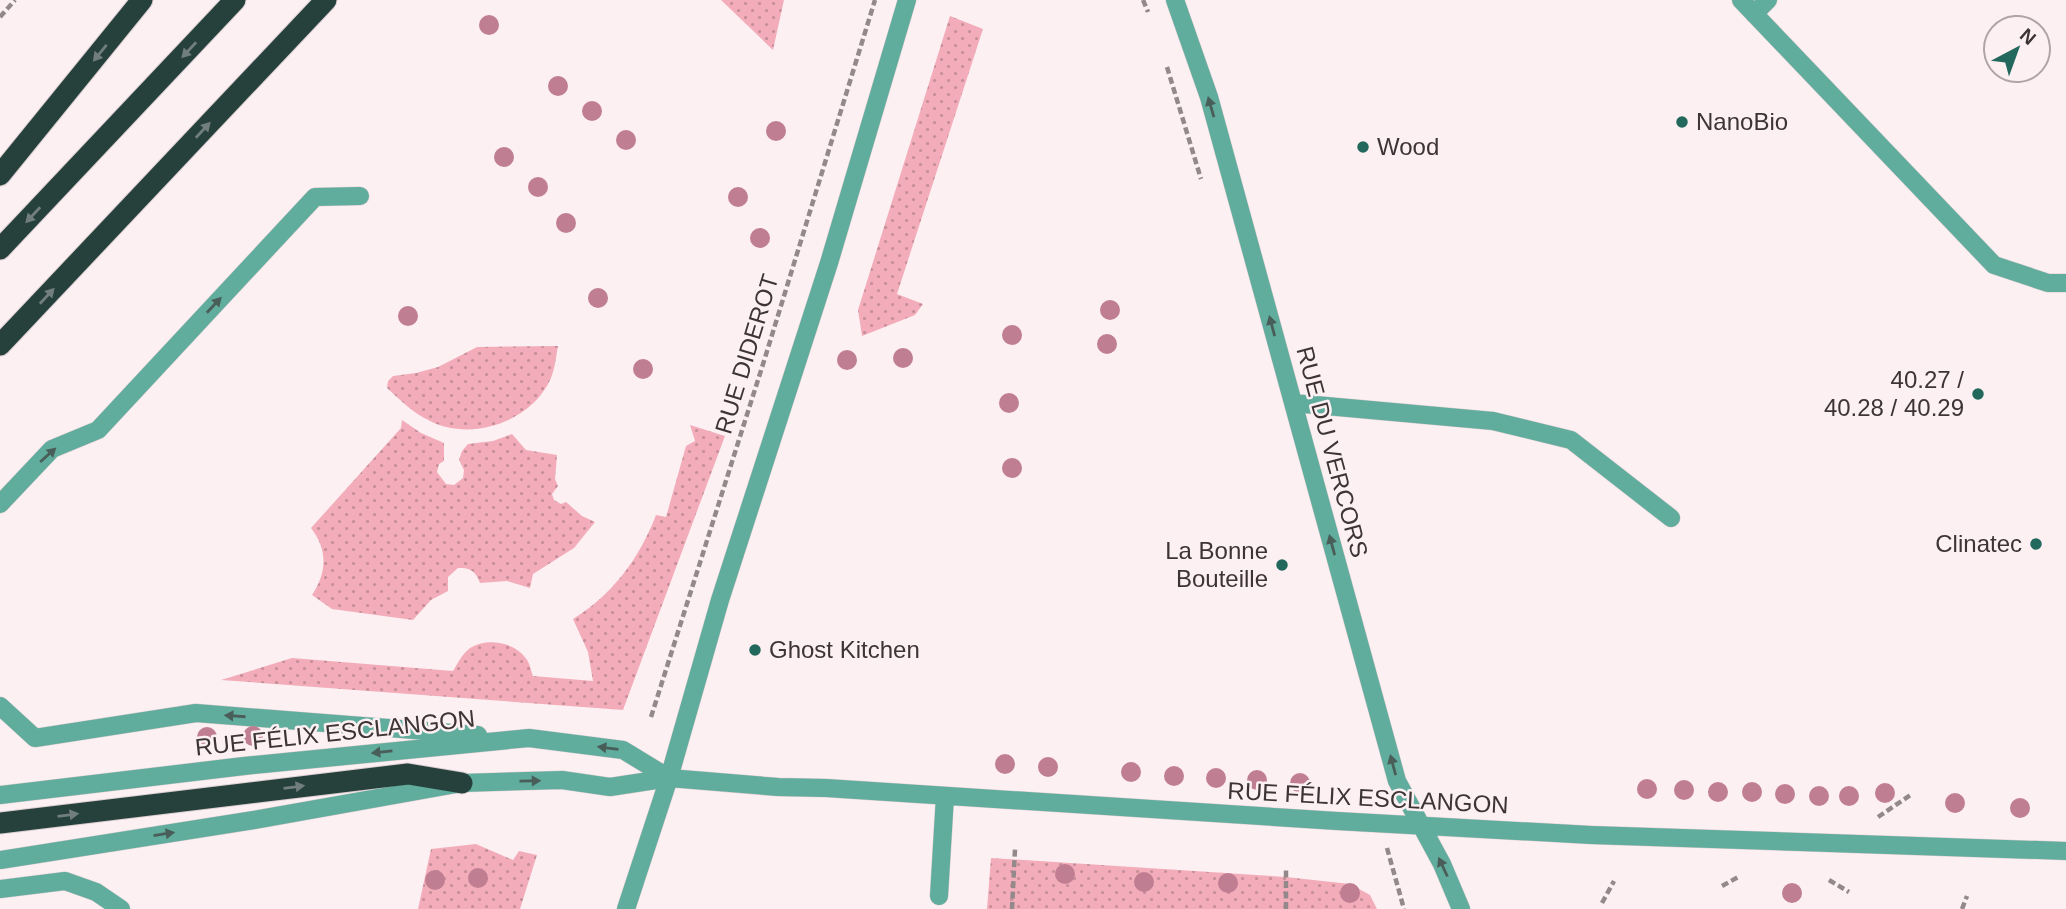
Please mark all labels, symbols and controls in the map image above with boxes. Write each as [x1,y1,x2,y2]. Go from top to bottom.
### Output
north arrow [1982,14,2052,84]
text: N [2016,24,2040,49]
one-way arrow [181,41,197,58]
one-way arrow [92,44,107,62]
one-way arrow [1206,96,1216,117]
place label: NanoBio [1696,108,1788,135]
marker: NanoBio [1674,114,1690,130]
one-way arrow [195,121,211,139]
place label: Wood [1377,133,1439,160]
marker: Wood [1355,139,1371,155]
one-way arrow [24,207,41,224]
street label: RUE DIDEROT [709,271,784,437]
one-way arrow [38,288,54,305]
one-way arrow [206,297,222,314]
one-way arrow [1266,315,1277,337]
street label: RUE DU VERCORS [1291,343,1374,560]
place label: 40.27 / 40.28 / 40.29 [1824,366,1964,421]
marker: 40.27 / 40.28 / 40.29 [1970,386,1986,402]
one-way arrow [39,447,57,463]
place label: Clinatec [1935,530,2022,557]
one-way arrow [1327,534,1337,555]
marker: Clinatec [2028,536,2044,552]
place label: La Bonne Bouteille [1165,537,1268,592]
marker: La Bonne Bouteille [1274,557,1290,573]
place label: Ghost Kitchen [769,636,920,663]
marker: Ghost Kitchen [747,642,763,658]
street label: RUE FÉLIX ESCLANGON [194,704,476,761]
one-way arrow [224,710,246,721]
one-way arrow [597,743,619,754]
one-way arrow [371,747,393,758]
one-way arrow [1387,753,1398,775]
one-way arrow [519,775,541,787]
street label: RUE FÉLIX ESCLANGON [1227,777,1509,818]
one-way arrow [283,782,305,793]
one-way arrow [57,809,79,820]
one-way arrow [153,828,175,839]
one-way arrow [1437,857,1449,877]

